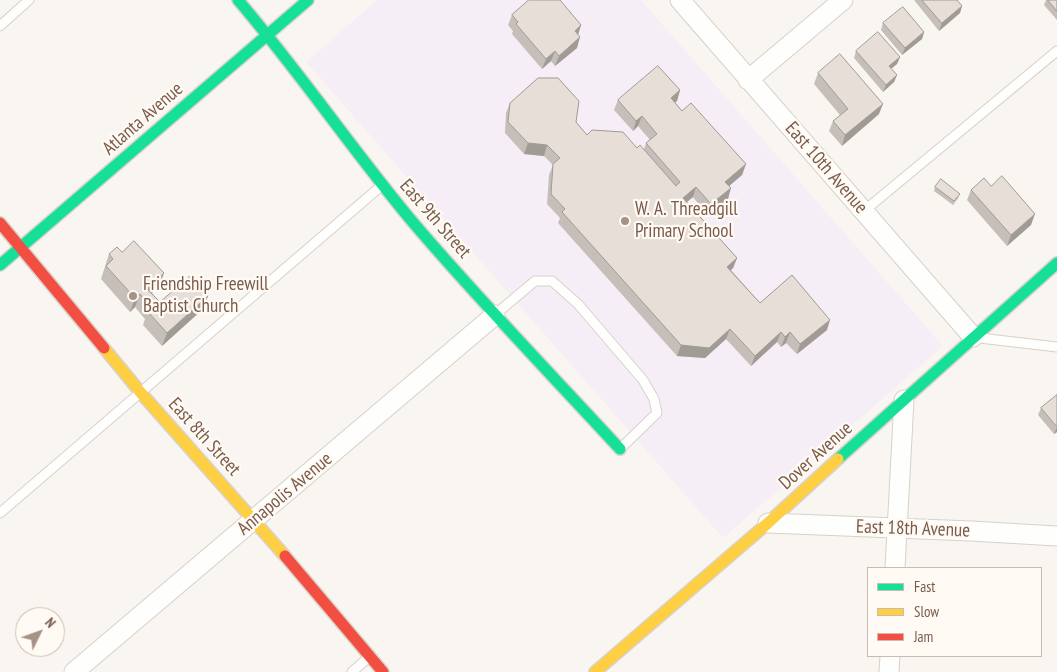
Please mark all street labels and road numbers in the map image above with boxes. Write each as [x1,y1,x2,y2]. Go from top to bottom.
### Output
street label: Atlanta Avenue [98,78,188,160]
street label: East 10th Avenue [780,117,872,219]
street label: East 9th Street [395,175,475,263]
street label: East 8th Street [163,393,245,481]
street label: Dover Avenue [775,417,857,495]
street label: Annapolis Avenue [233,448,337,540]
street label: East 18th Avenue [856,516,970,542]

